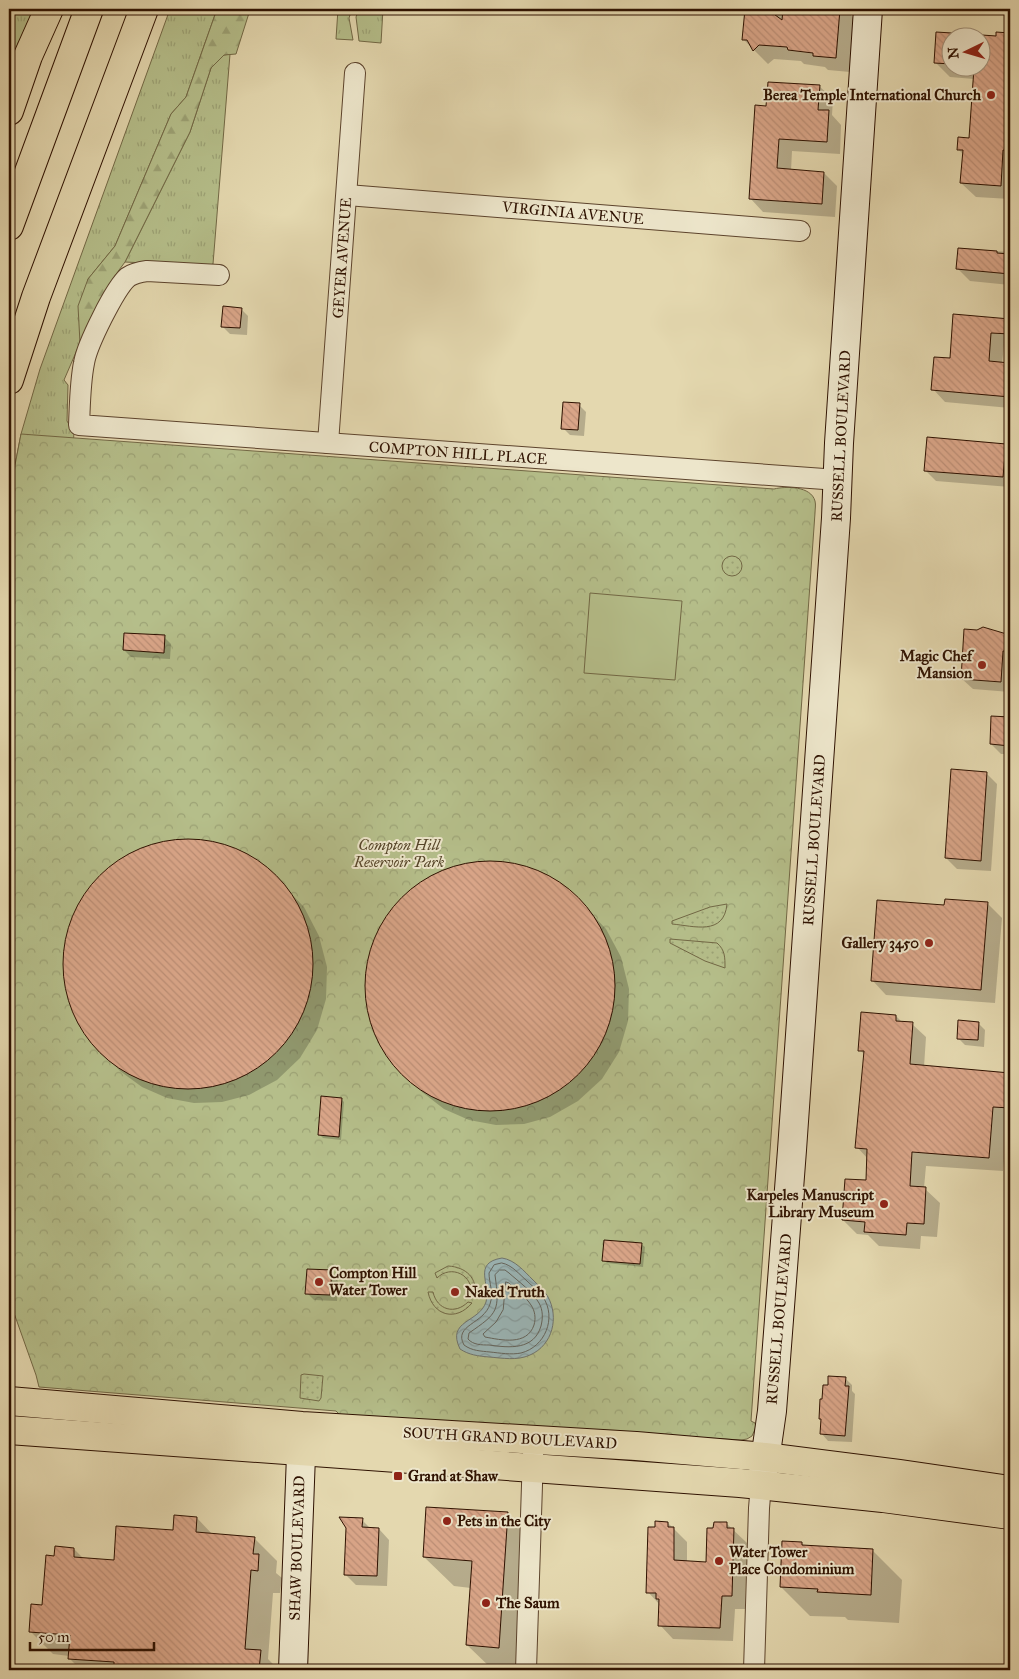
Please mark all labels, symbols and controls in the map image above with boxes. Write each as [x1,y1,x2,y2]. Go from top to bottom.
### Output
north arrow [942,28,992,78]
text: N [945,46,963,60]
place label: Berea Temple International Church [763,86,982,105]
marker: Berea Temple International Church [985,89,997,101]
street label: GEYER AVENUE [329,197,355,319]
street label: VIRGINIA AVENUE [500,198,645,228]
street label: RUSSELL BOULEVARD [828,350,854,522]
street label: COMPTON HILL PLACE [368,438,548,468]
place label: Magic Chef Mansion [900,647,975,682]
marker: Magic Chef Mansion [976,659,988,671]
street label: RUSSELL BOULEVARD [799,753,829,926]
park label: Compton Hill Reservoir Park [353,836,445,871]
place label: Gallery 3450 [841,934,919,953]
marker: Gallery 3450 [923,937,935,949]
place label: Karpeles Manuscript Library Museum [747,1186,875,1222]
marker: Karpeles Manuscript Library Museum [878,1198,890,1210]
street label: RUSSELL BOULEVARD [763,1232,795,1405]
place label: Compton Hill Water Tower [329,1264,417,1299]
marker: Compton Hill Water Tower [313,1276,325,1288]
place label: Naked Truth [465,1283,545,1301]
marker: Naked Truth [449,1286,461,1298]
street label: SOUTH GRAND BOULEVARD [403,1423,618,1453]
place label: Grand at Shaw [408,1467,499,1485]
marker: Grand at Shaw [392,1470,404,1482]
street label: SHAW BOULEVARD [285,1475,309,1621]
place label: Pets in the City [457,1512,552,1531]
marker: Pets in the City [441,1515,453,1527]
place label: Water Tower Place Condominium [729,1543,855,1578]
marker: Water Tower Place Condominium [713,1555,725,1567]
place label: The Saum [495,1594,560,1612]
marker: The Saum [480,1597,492,1609]
scale bar [30,1619,154,1651]
text: 50 m [38,1628,70,1646]

